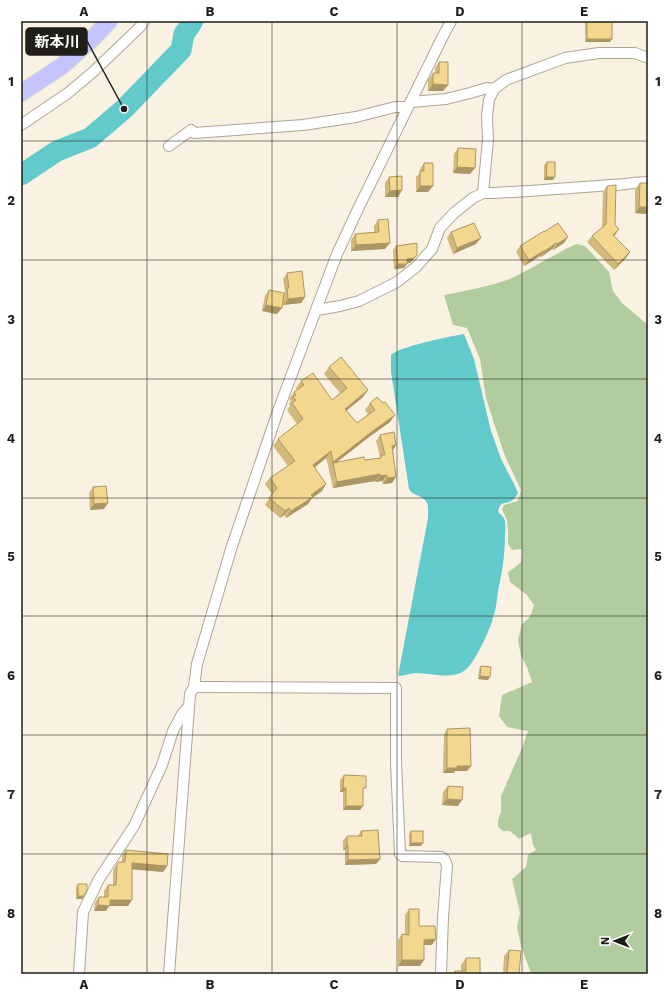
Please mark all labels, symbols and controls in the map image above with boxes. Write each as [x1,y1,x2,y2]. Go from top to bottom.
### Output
text: A [80,4,89,19]
text: B [206,4,215,19]
text: C [330,4,339,19]
text: D [455,4,465,19]
text: E [580,4,588,19]
callout: 新本川 [26,28,87,55]
text: 新本川 [34,33,80,51]
text: 1 [8,74,14,89]
text: 1 [655,74,661,89]
text: 2 [7,193,15,208]
text: 2 [654,193,662,208]
text: 3 [7,312,15,327]
text: 3 [654,312,662,327]
text: 4 [7,431,16,446]
text: 4 [654,431,663,446]
text: 5 [7,549,15,564]
text: 5 [654,549,662,564]
text: 6 [7,668,15,683]
text: 6 [654,668,662,683]
text: 7 [7,787,15,802]
text: 7 [654,787,662,802]
text: 8 [7,906,15,921]
text: 8 [654,906,662,921]
north arrow [595,921,635,961]
text: N [599,937,612,945]
text: A [80,977,89,992]
text: B [206,977,215,992]
text: C [330,977,339,992]
text: D [455,977,465,992]
text: E [580,977,588,992]

